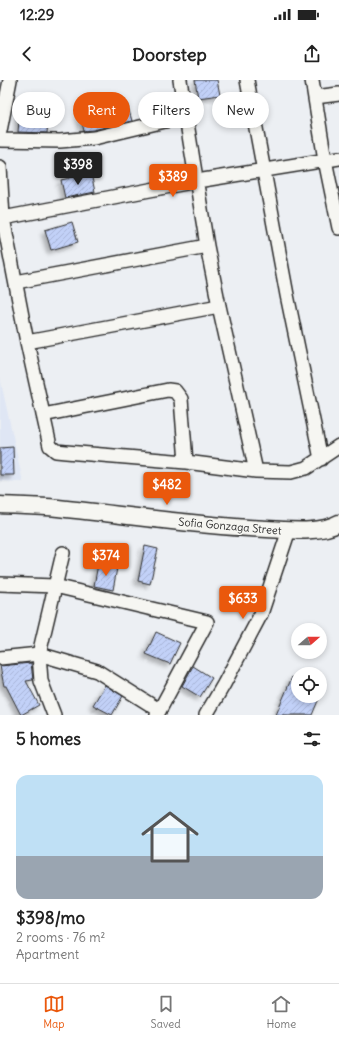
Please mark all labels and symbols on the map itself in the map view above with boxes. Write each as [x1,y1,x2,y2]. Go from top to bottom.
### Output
pin: $398 [54,152,102,186]
pin: $389 [149,164,197,198]
pin: $482 [143,472,191,506]
street label: Sofia Gonzaga Street [178,515,282,538]
pin: $374 [82,543,130,577]
pin: $633 [219,586,267,620]
north arrow [291,623,327,659]

